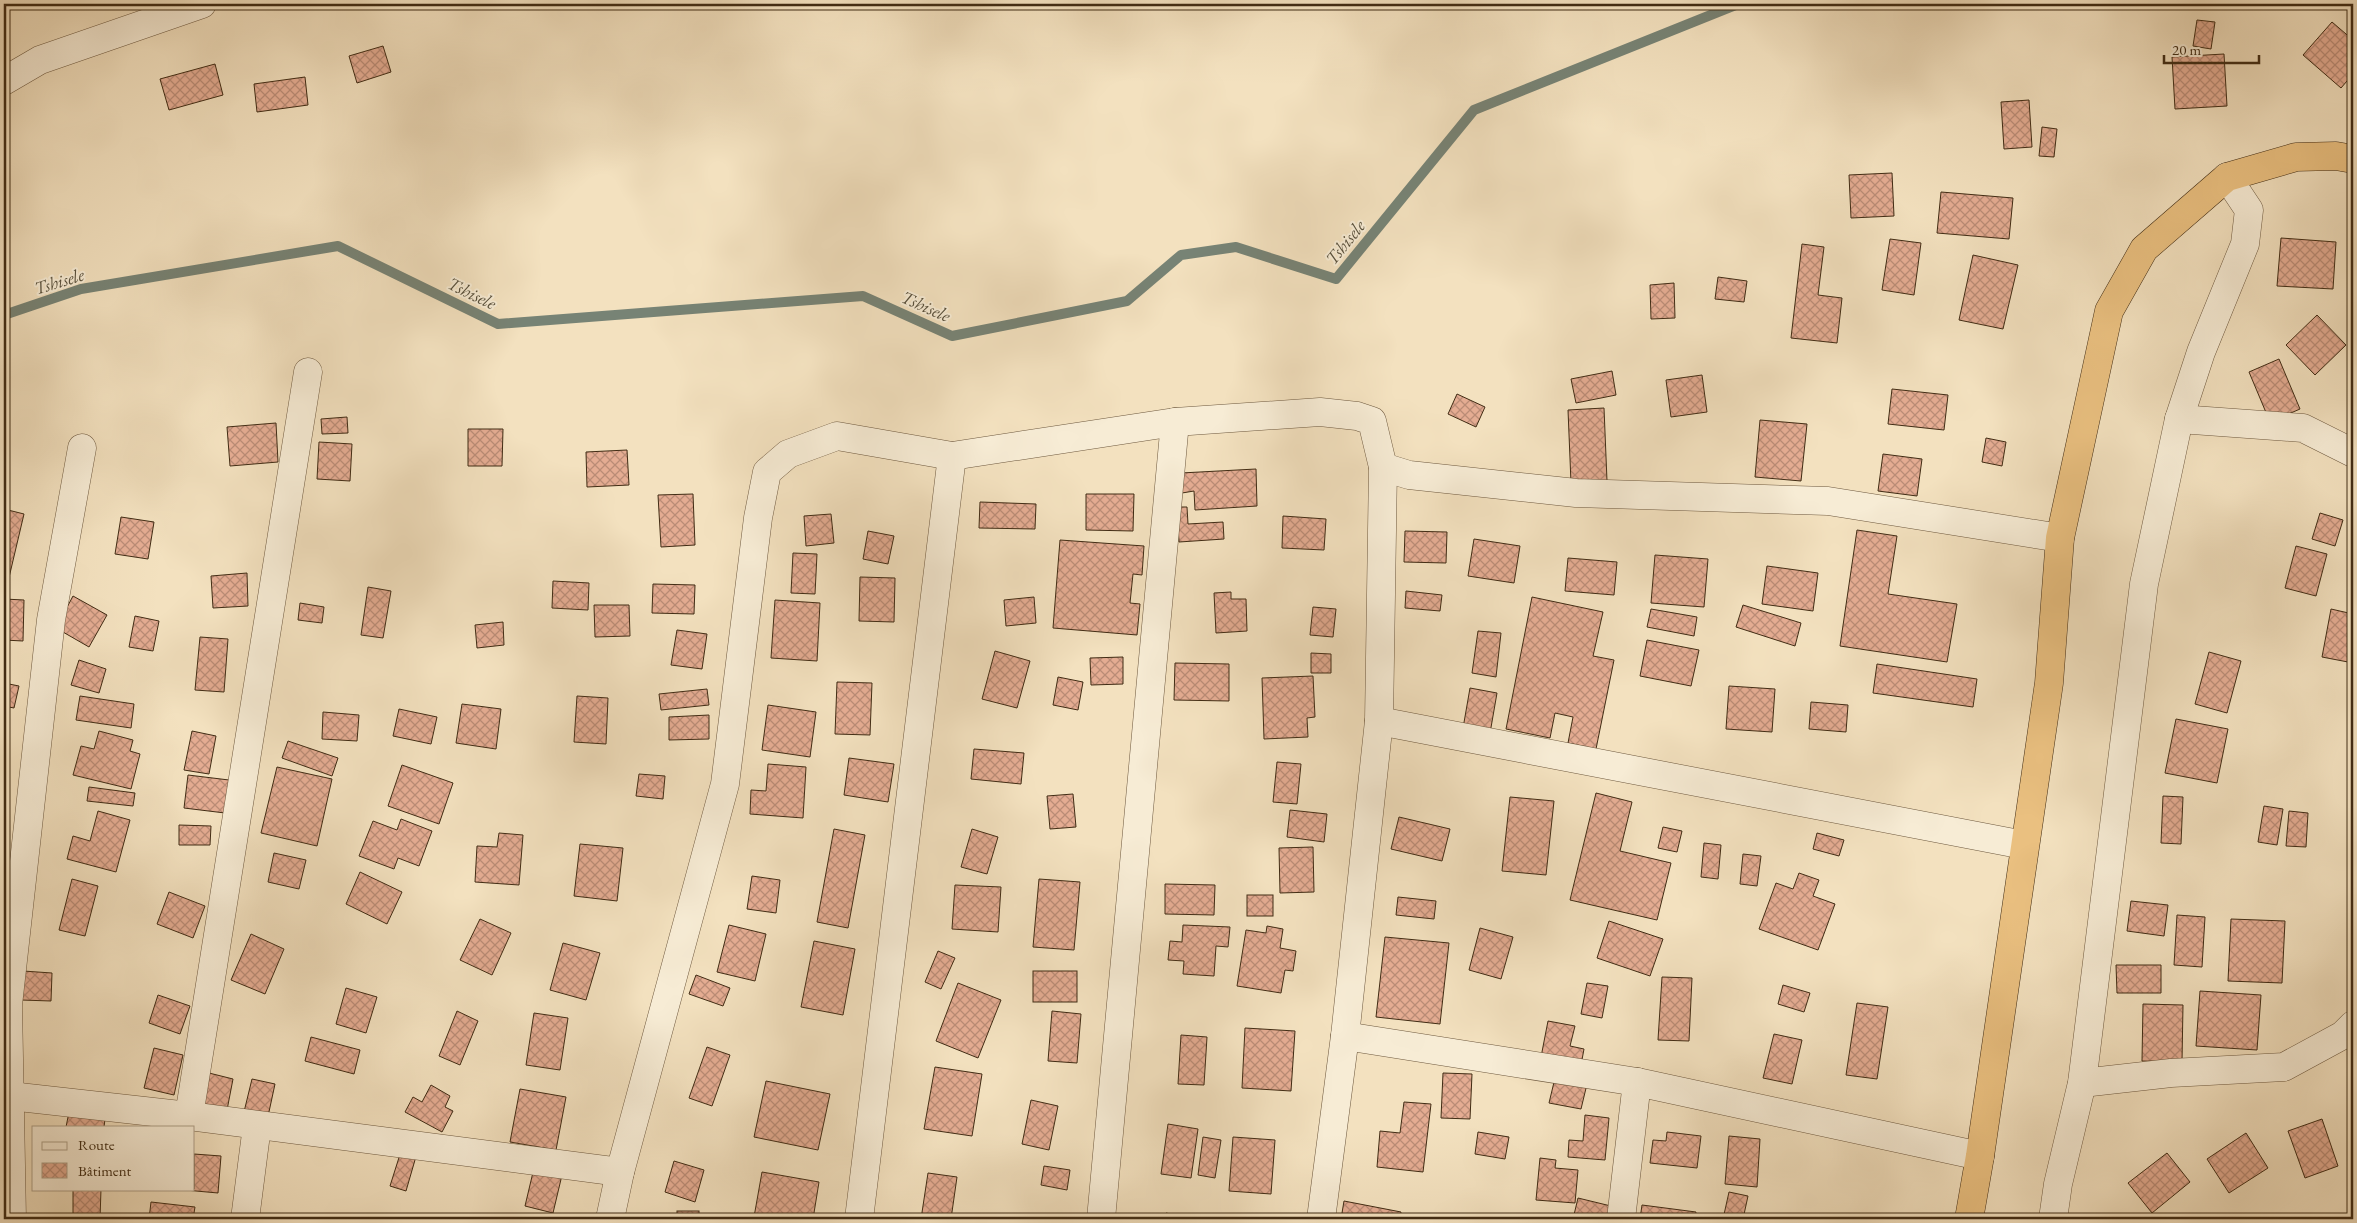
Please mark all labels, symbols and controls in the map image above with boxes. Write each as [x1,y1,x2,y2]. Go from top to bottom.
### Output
scale bar [2164,32,2260,64]
text: 20 m [2172,40,2201,59]
water label: Tshisele [1320,214,1371,269]
water label: Tshisele [31,262,88,299]
water label: Tshisele [444,271,501,315]
water label: Tshisele [898,285,955,327]
legend [32,1126,195,1190]
text: Route [78,1135,115,1154]
text: Bâtiment [78,1161,132,1180]

